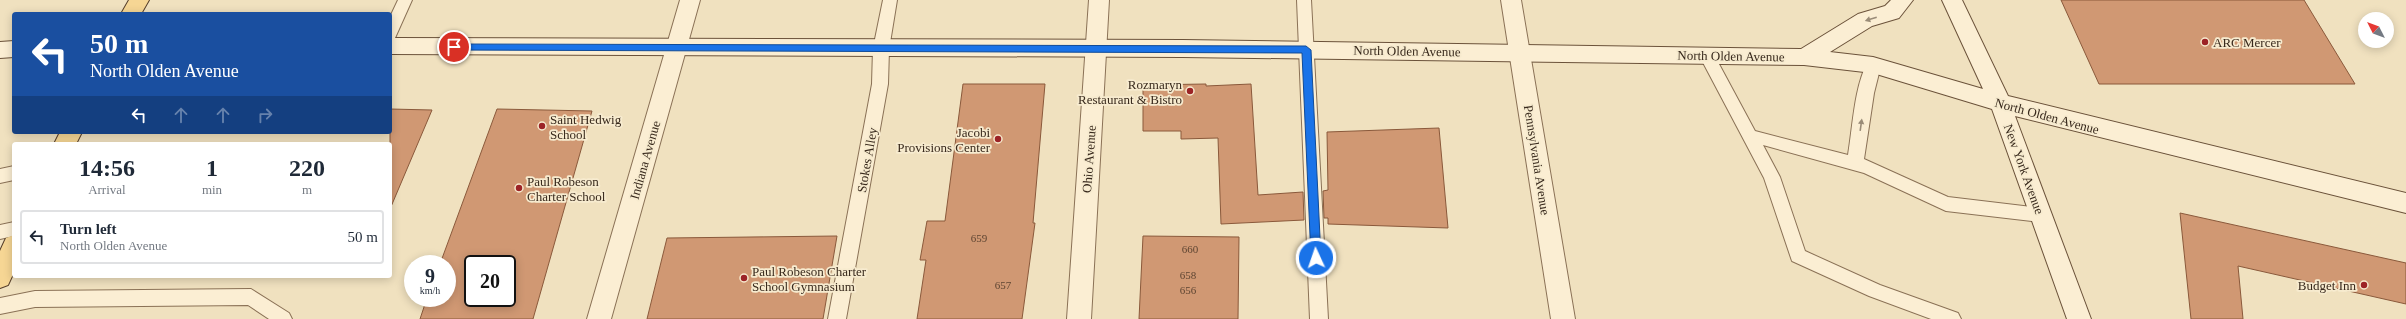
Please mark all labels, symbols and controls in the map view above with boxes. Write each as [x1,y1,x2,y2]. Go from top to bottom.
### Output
north arrow [2358,12,2394,48]
map controls [2358,12,2394,48]
one-way arrow [1864,16,1876,22]
icon: left [24,28,76,80]
text: 50 m [90,28,148,59]
pin [437,30,471,64]
place label: ARC Mercer [2213,35,2281,50]
icon: arrive [443,36,465,58]
marker: ARC Mercer [2200,37,2210,47]
street label: North Olden Avenue [1353,43,1461,59]
street label: North Olden Avenue [1677,48,1785,64]
text: North Olden Avenue [90,61,239,81]
place label: Rozmaryn Restaurant & Bistro [1078,77,1182,107]
marker: Rozmaryn Restaurant & Bistro [1185,86,1195,96]
street label: North Olden Avenue [1993,95,2101,137]
icon: left [128,104,150,126]
icon: ahead [170,104,192,126]
icon: ahead [212,104,234,126]
icon: right [254,104,276,126]
street label: Pennsylvania Avenue [1521,104,1553,216]
place label: Saint Hedwig School [550,112,622,142]
street label: Indiana Avenue [627,119,663,201]
one-way arrow [1858,119,1864,131]
marker: Saint Hedwig School [537,121,547,131]
street label: New York Avenue [2001,122,2047,216]
street label: Ohio Avenue [1079,124,1099,193]
place label: Jacobi Provisions Center [897,125,991,155]
street label: Stokes Alley [854,126,880,194]
marker: Jacobi Provisions Center [993,134,1003,144]
text: 14:56 [79,155,135,181]
text: 1 [206,155,218,181]
text: 220 [289,155,325,181]
place label: Paul Robeson Charter School [527,174,606,204]
text: Arrival [88,182,126,197]
text: min [202,182,222,197]
text: m [302,182,312,197]
marker: Paul Robeson Charter School [514,183,524,193]
text: Turn left [60,221,117,237]
icon: left [26,226,48,248]
text: 50 m [348,229,378,245]
house number: 659 [971,232,988,244]
position arrow [1295,237,1337,279]
text: North Olden Avenue [60,238,167,253]
house number: 660 [1182,243,1199,255]
speed limit sign: 20 [464,255,516,307]
place label: Paul Robeson Charter School Gymnasium [752,264,867,294]
text: 9 [425,265,435,287]
house number: 658 [1180,269,1197,281]
marker: Paul Robeson Charter School Gymnasium [739,273,749,283]
place label: Budget Inn [2298,278,2356,293]
house number: 657 [995,279,1012,291]
marker: Budget Inn [2359,280,2369,290]
house number: 656 [1180,284,1197,296]
text: km/h [420,285,440,296]

